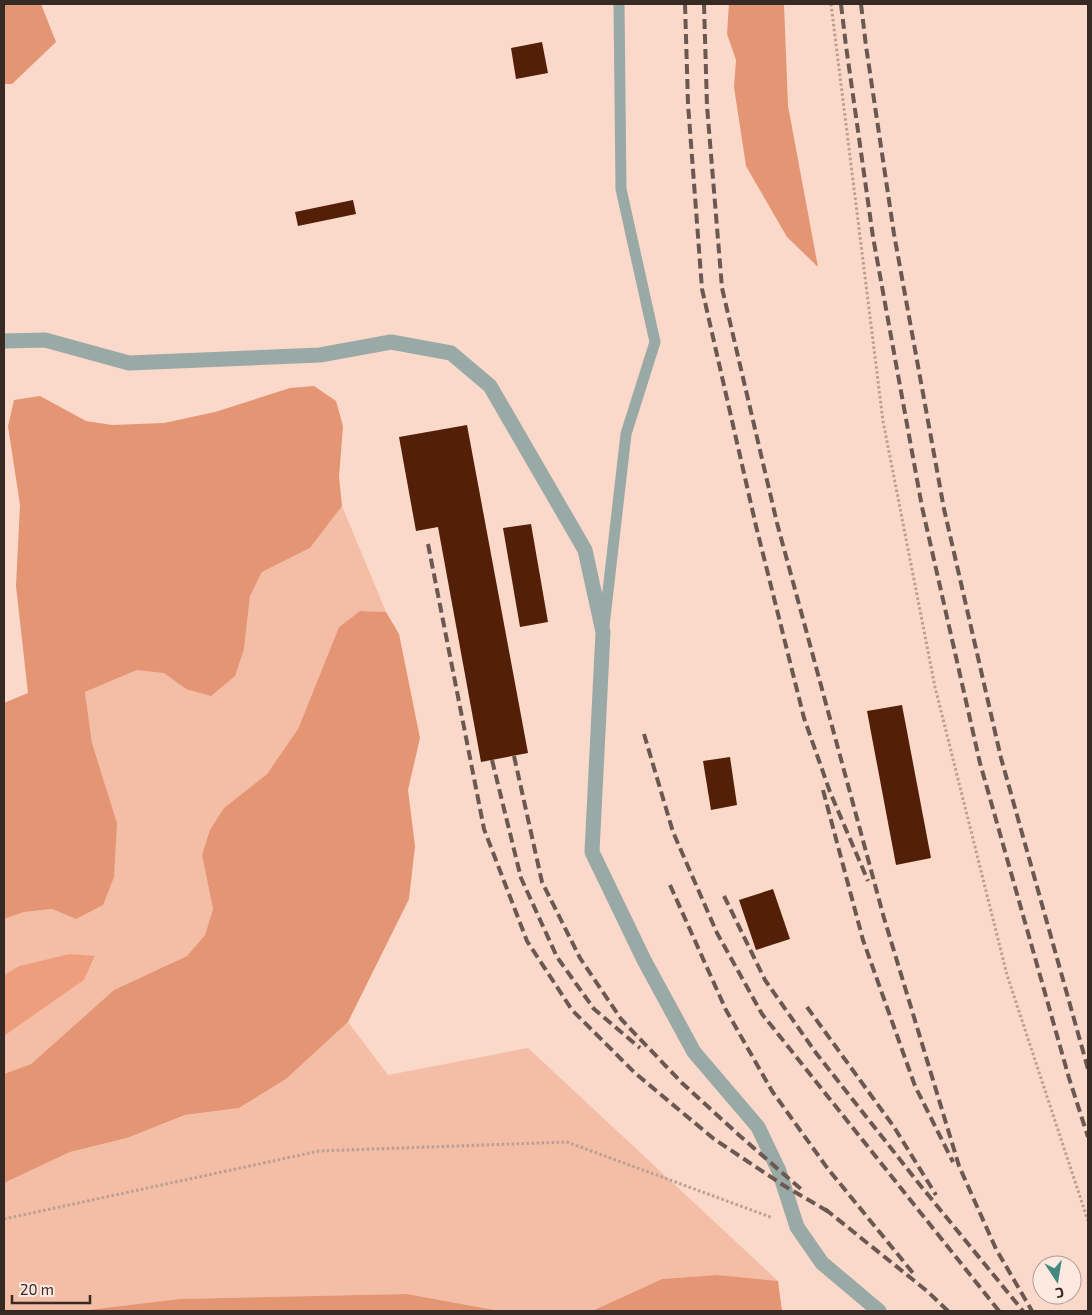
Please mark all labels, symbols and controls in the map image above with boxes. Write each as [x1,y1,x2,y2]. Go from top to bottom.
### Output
north arrow [1032,1255,1082,1305]
scale bar [12,1272,90,1304]
text: 20 m [20,1280,54,1298]
text: С [1054,1284,1066,1302]

